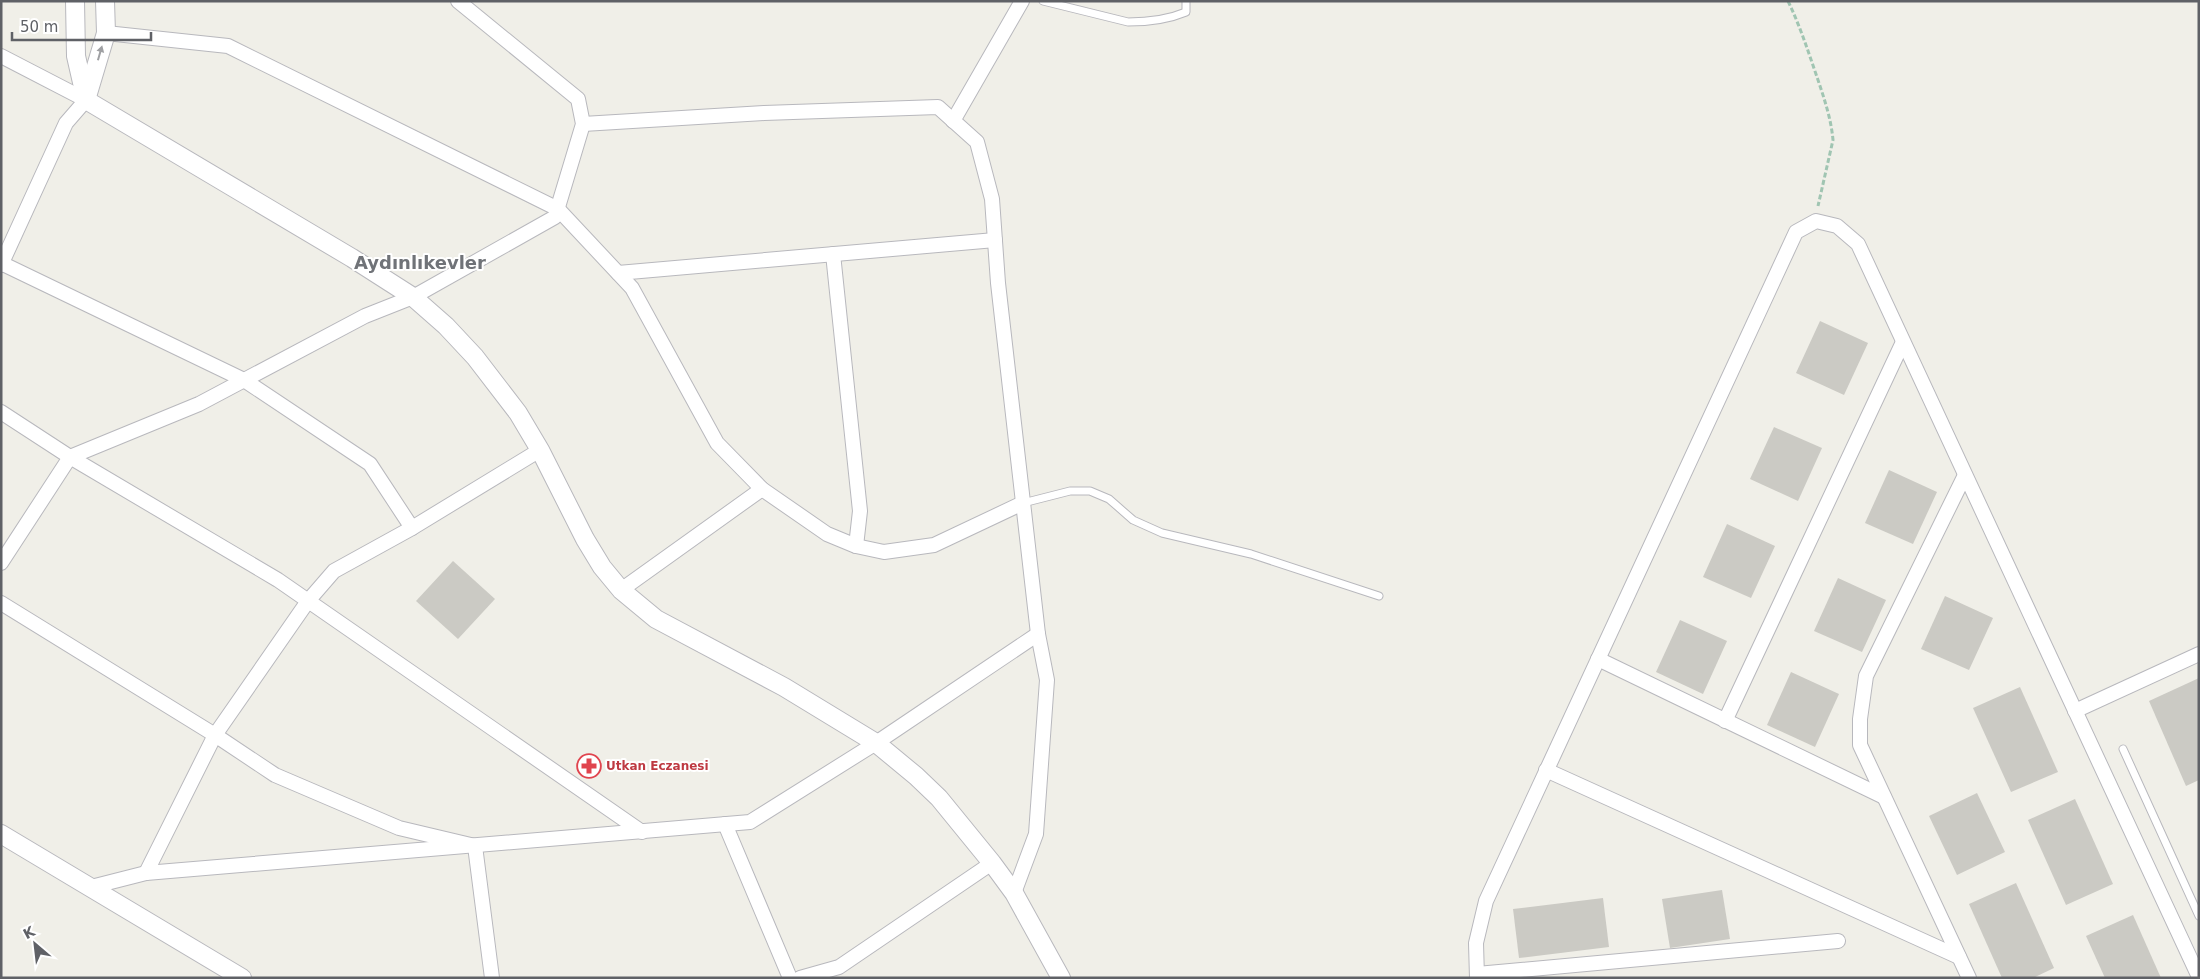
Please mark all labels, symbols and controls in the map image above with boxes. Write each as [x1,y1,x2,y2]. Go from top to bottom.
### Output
scale bar [12,10,151,42]
text: 50 m [20,18,58,36]
one-way arrow [96,46,104,61]
district label: Aydınlıkevler [354,252,486,273]
pharmacy icon: Utkan Eczanesi [576,753,602,779]
place label: Utkan Eczanesi [606,759,709,773]
north arrow [10,919,60,969]
text: K [20,922,38,942]

